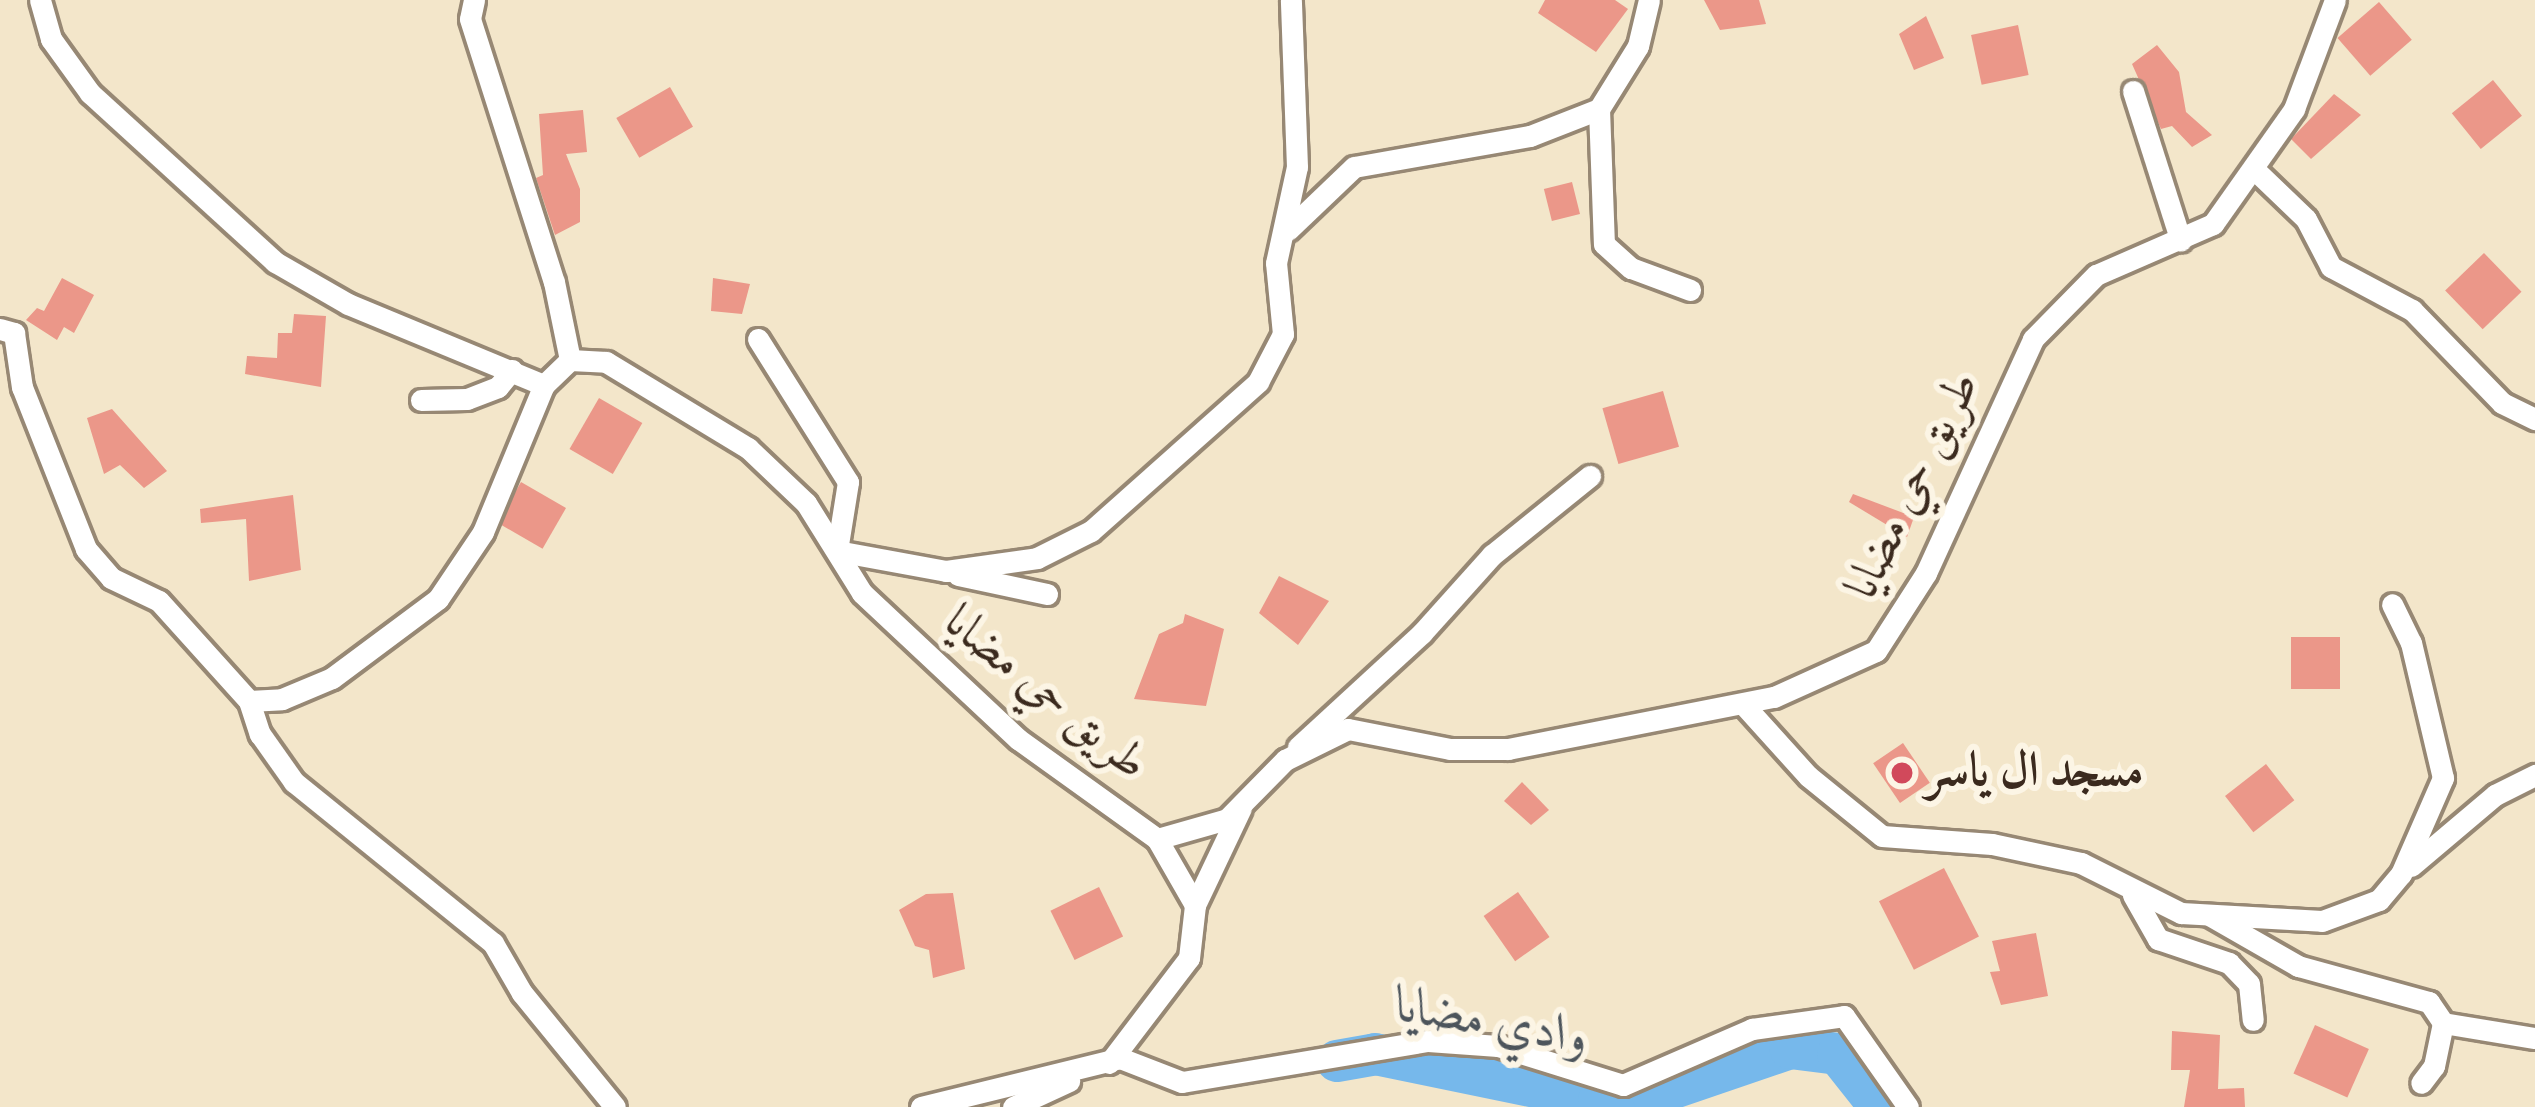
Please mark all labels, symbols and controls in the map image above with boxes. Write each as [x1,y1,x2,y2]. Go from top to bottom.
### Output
street label: طريق حي مضايا [1834,363,1994,609]
street label: طريق حي مضايا [931,594,1159,794]
place label: مسجد ال ياسر [1926,744,2144,802]
marker: مسجد ال ياسر [1889,760,1915,786]
water label: وادي مضايا [1392,977,1594,1071]

